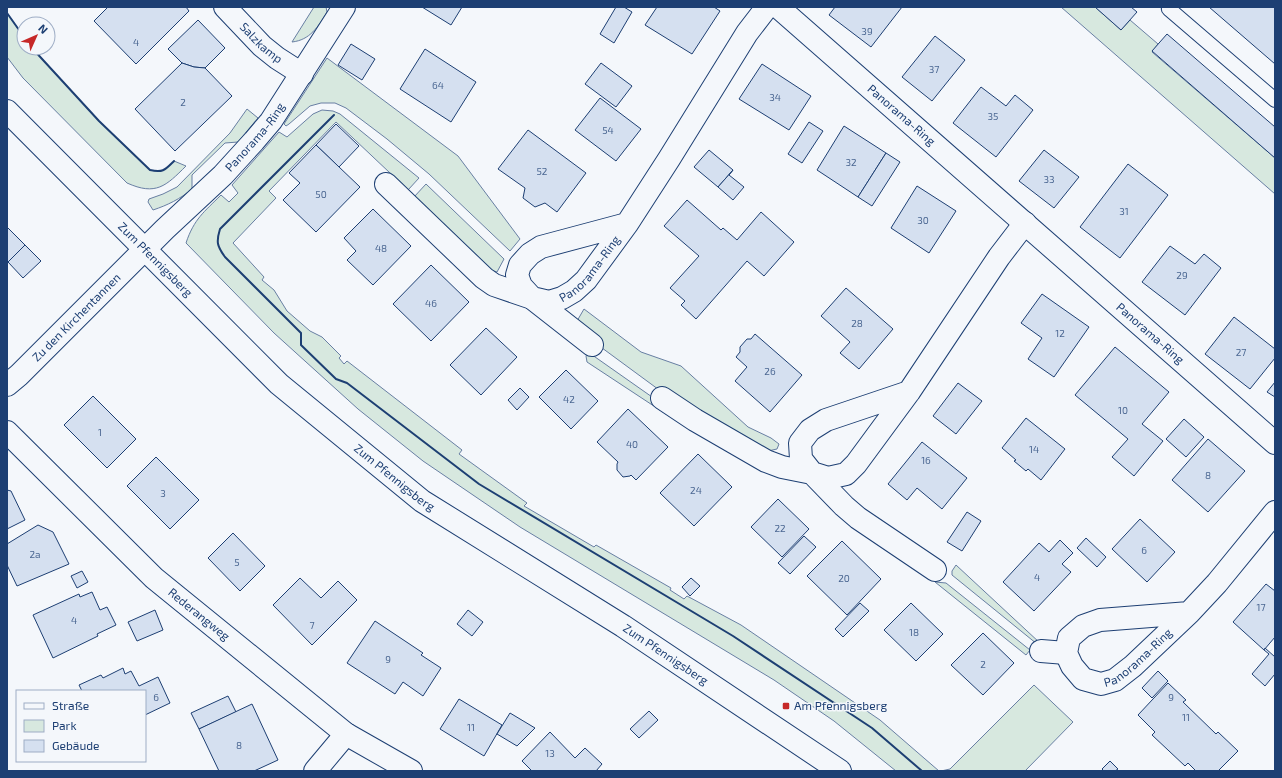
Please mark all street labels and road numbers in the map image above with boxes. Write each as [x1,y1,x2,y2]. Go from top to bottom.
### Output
street label: Salzkamp [237,19,285,66]
street label: Panorama-Ring [865,81,939,148]
street label: Panorama-Ring [222,99,287,174]
street label: Zum Pfennigsberg [116,219,196,299]
street label: Panorama-Ring [556,232,622,304]
street label: Zu den Kirchentannen [29,270,123,364]
street label: Panorama-Ring [1114,299,1188,366]
street label: Zum Pfennigsberg [352,440,438,513]
street label: Rederangweg [166,585,233,643]
street label: Zum Pfennigsberg [621,620,712,687]
street label: Panorama-Ring [1102,625,1175,689]

